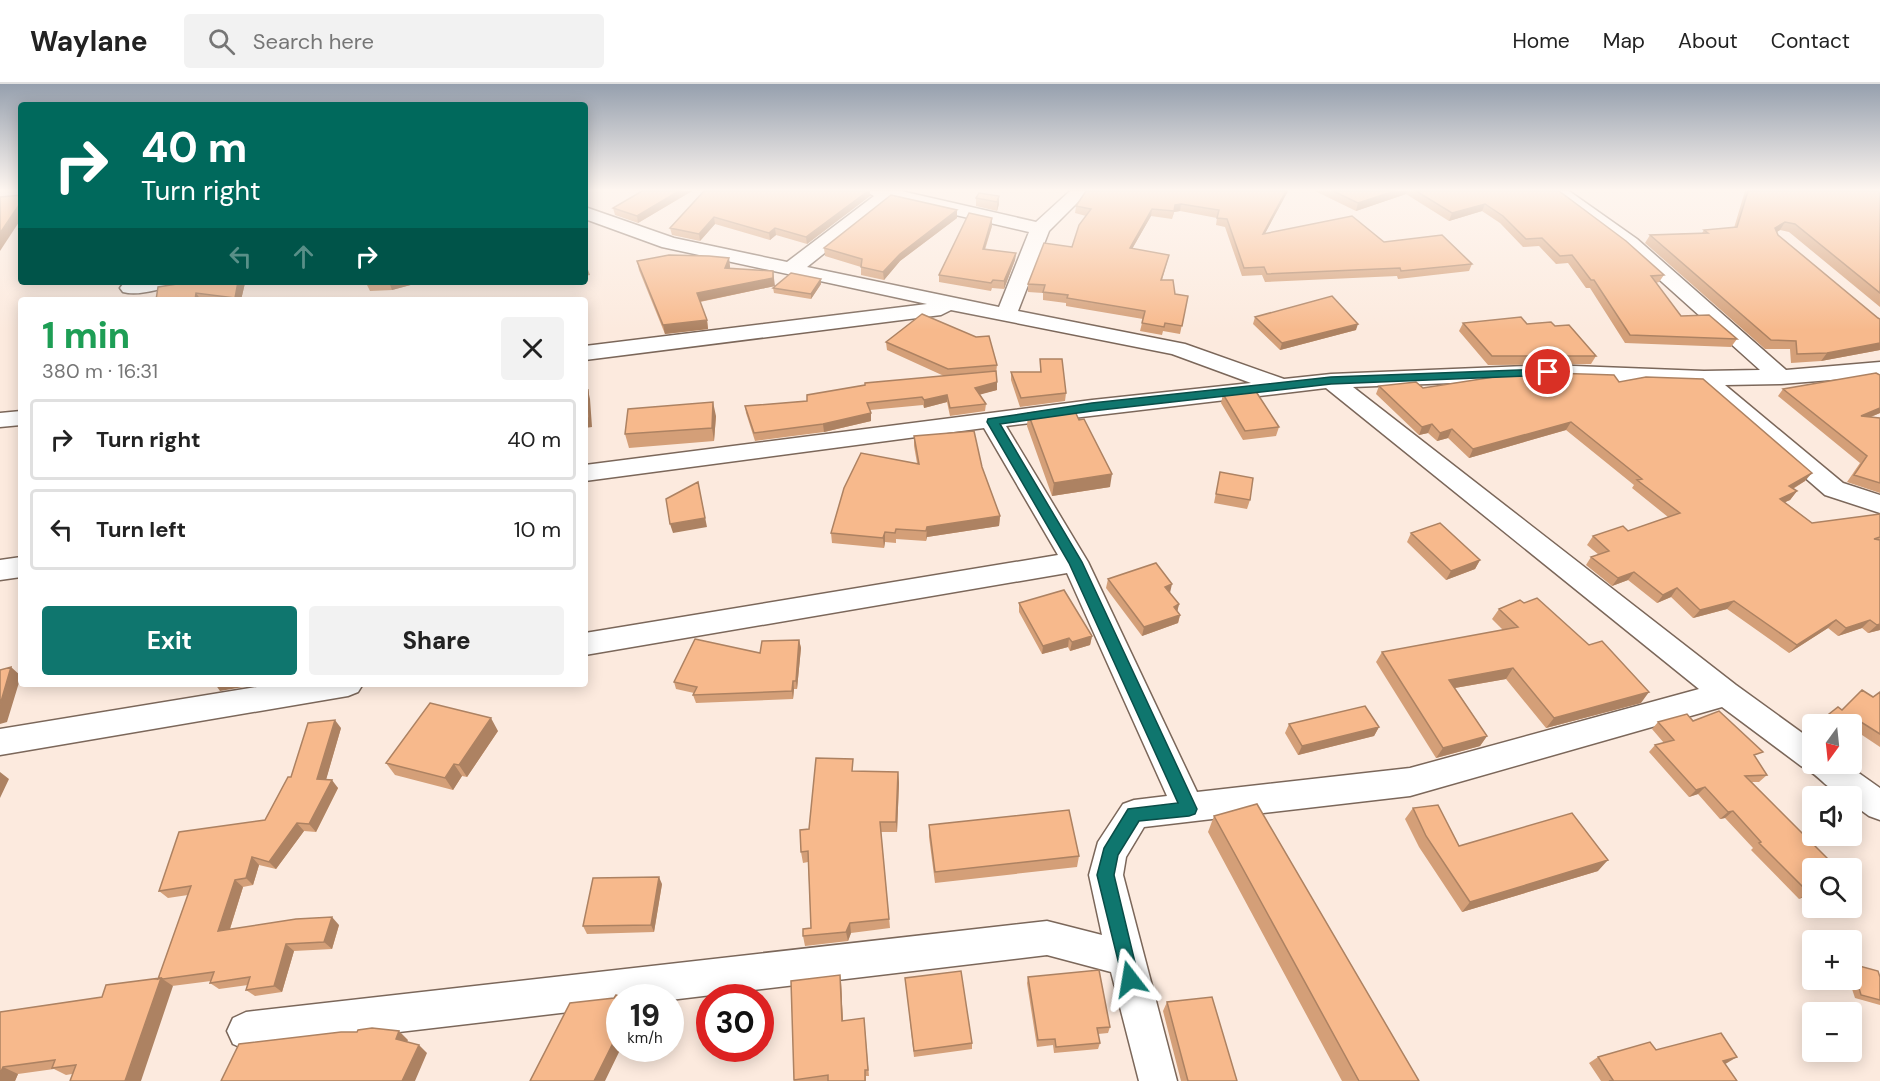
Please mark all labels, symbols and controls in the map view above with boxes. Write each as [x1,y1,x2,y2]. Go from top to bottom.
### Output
search box [184,14,604,68]
text: Waylane [30,23,148,60]
icon: search [205,25,238,58]
text: Search here [253,27,374,56]
text: Home [1512,27,1570,55]
text: Map [1603,27,1645,55]
text: About [1678,27,1738,55]
text: Contact [1771,27,1850,55]
text: 40 m [141,120,247,175]
icon: right [42,126,120,204]
text: Turn right [141,173,261,208]
icon: left [224,240,257,273]
icon: ahead [287,240,320,273]
icon: right [350,240,383,273]
text: 1 min [42,312,130,359]
button: close [501,317,564,380]
pin [1522,346,1573,397]
icon: arrive [1531,355,1564,388]
text: 380 m · 16:31 [42,358,158,384]
icon: right [45,423,78,456]
text: Turn right [96,425,201,454]
text: 40 m [507,425,561,454]
icon: left [45,513,78,546]
text: Turn left [96,515,186,544]
text: 10 m [514,515,561,544]
button: Exit [42,606,297,675]
button: Share [309,606,564,675]
north arrow [1802,714,1862,774]
map controls [1802,714,1862,1062]
button: sound [1802,786,1862,846]
button: search [1802,858,1862,918]
button: + [1802,930,1862,990]
position arrow [1098,947,1162,1011]
speed limit sign: 30 [696,984,774,1062]
text: 19 [630,996,660,1035]
button: − [1802,1002,1862,1062]
text: km/h [627,1028,663,1048]

